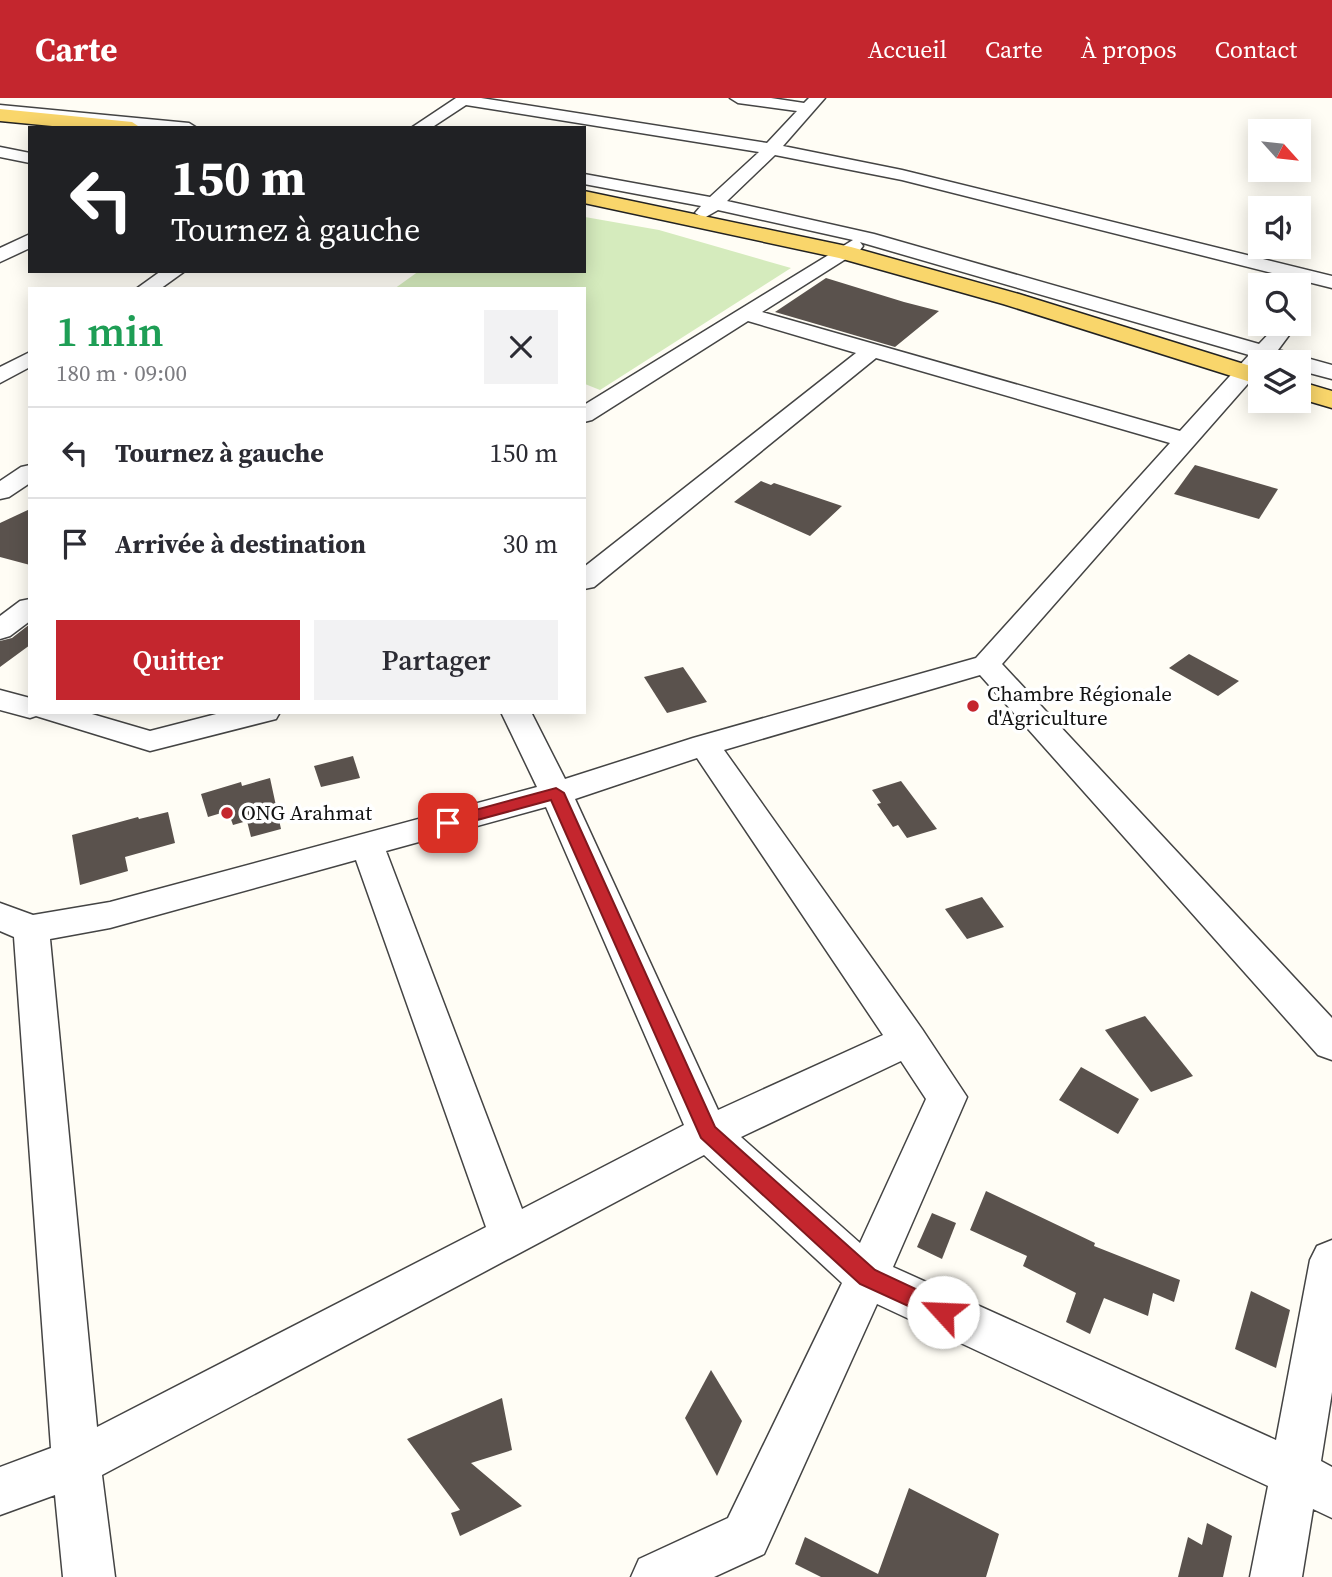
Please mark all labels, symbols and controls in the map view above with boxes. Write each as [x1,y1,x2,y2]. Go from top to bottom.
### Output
text: Carte [35,27,117,72]
text: Accueil [868,33,947,66]
text: Carte [985,33,1043,66]
text: À propos [1081,33,1177,66]
text: Contact [1215,33,1297,66]
north arrow [1248,119,1311,182]
map controls [1248,119,1311,413]
text: 150 m [171,144,306,211]
icon: left [56,154,147,245]
button: sound [1248,196,1311,259]
text: Tournez à gauche [171,208,420,252]
button: search [1248,273,1311,336]
text: 1 min [56,302,164,360]
button: close [484,310,558,384]
button: layers [1248,350,1311,413]
text: 180 m · 09:00 [56,357,187,389]
icon: left [56,434,94,472]
text: Tournez à gauche [115,435,324,471]
text: 150 m [490,435,558,471]
icon: arrive [56,525,94,563]
text: Arrivée à destination [115,526,366,562]
text: 30 m [503,526,558,562]
button: Quitter [56,620,300,700]
button: Partager [314,620,558,700]
place label: Chambre Régionale d'Agriculture [987,679,1172,732]
marker: Chambre Régionale d'Agriculture [965,698,981,714]
pin [418,793,478,853]
place label: ONG Arahmat [241,798,372,827]
icon: arrive [429,804,467,842]
marker: ONG Arahmat [219,805,235,821]
position arrow [906,1275,980,1349]

